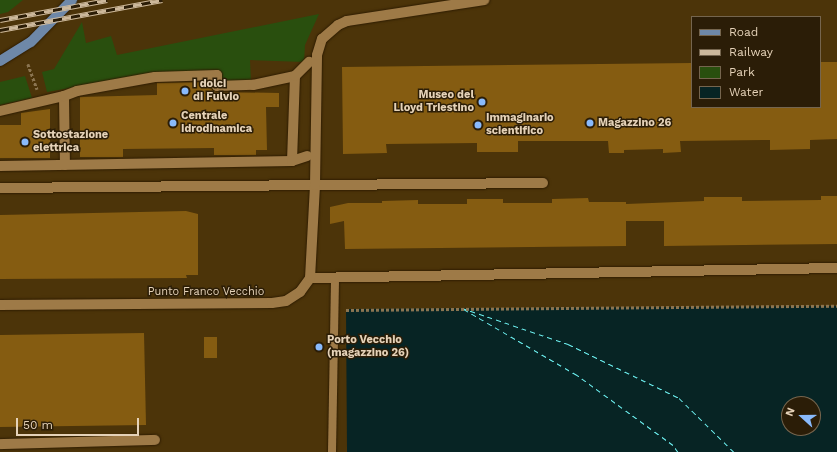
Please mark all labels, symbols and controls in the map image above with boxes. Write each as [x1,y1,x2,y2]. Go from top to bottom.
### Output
legend [691,16,821,108]
text: Road [729,25,758,39]
text: Railway [729,45,773,59]
text: Park [729,65,755,79]
place label: I dolci di Fulvio [193,78,239,104]
text: Water [729,85,763,99]
marker: I dolci di Fulvio [180,86,190,96]
place label: Museo del Lloyd Triestino [393,89,474,115]
marker: Museo del Lloyd Triestino [477,97,487,107]
place label: Centrale Idrodinamica [181,110,252,136]
place label: Immaginario scientifico [486,112,554,138]
place label: Magazzino 26 [598,116,671,130]
marker: Centrale Idrodinamica [168,118,178,128]
marker: Magazzino 26 [585,118,595,128]
marker: Immaginario scientifico [473,120,483,130]
place label: Sottostazione elettrica [33,129,108,155]
marker: Sottostazione elettrica [20,137,30,147]
street label: Punto Franco Vecchio [148,285,264,299]
place label: Porto Vecchio (magazzino 26) [327,334,409,360]
marker: Porto Vecchio (magazzino 26) [314,342,324,352]
north arrow [781,396,821,436]
text: N [783,406,798,418]
scale bar [18,410,141,436]
text: 50 m [23,418,53,432]

